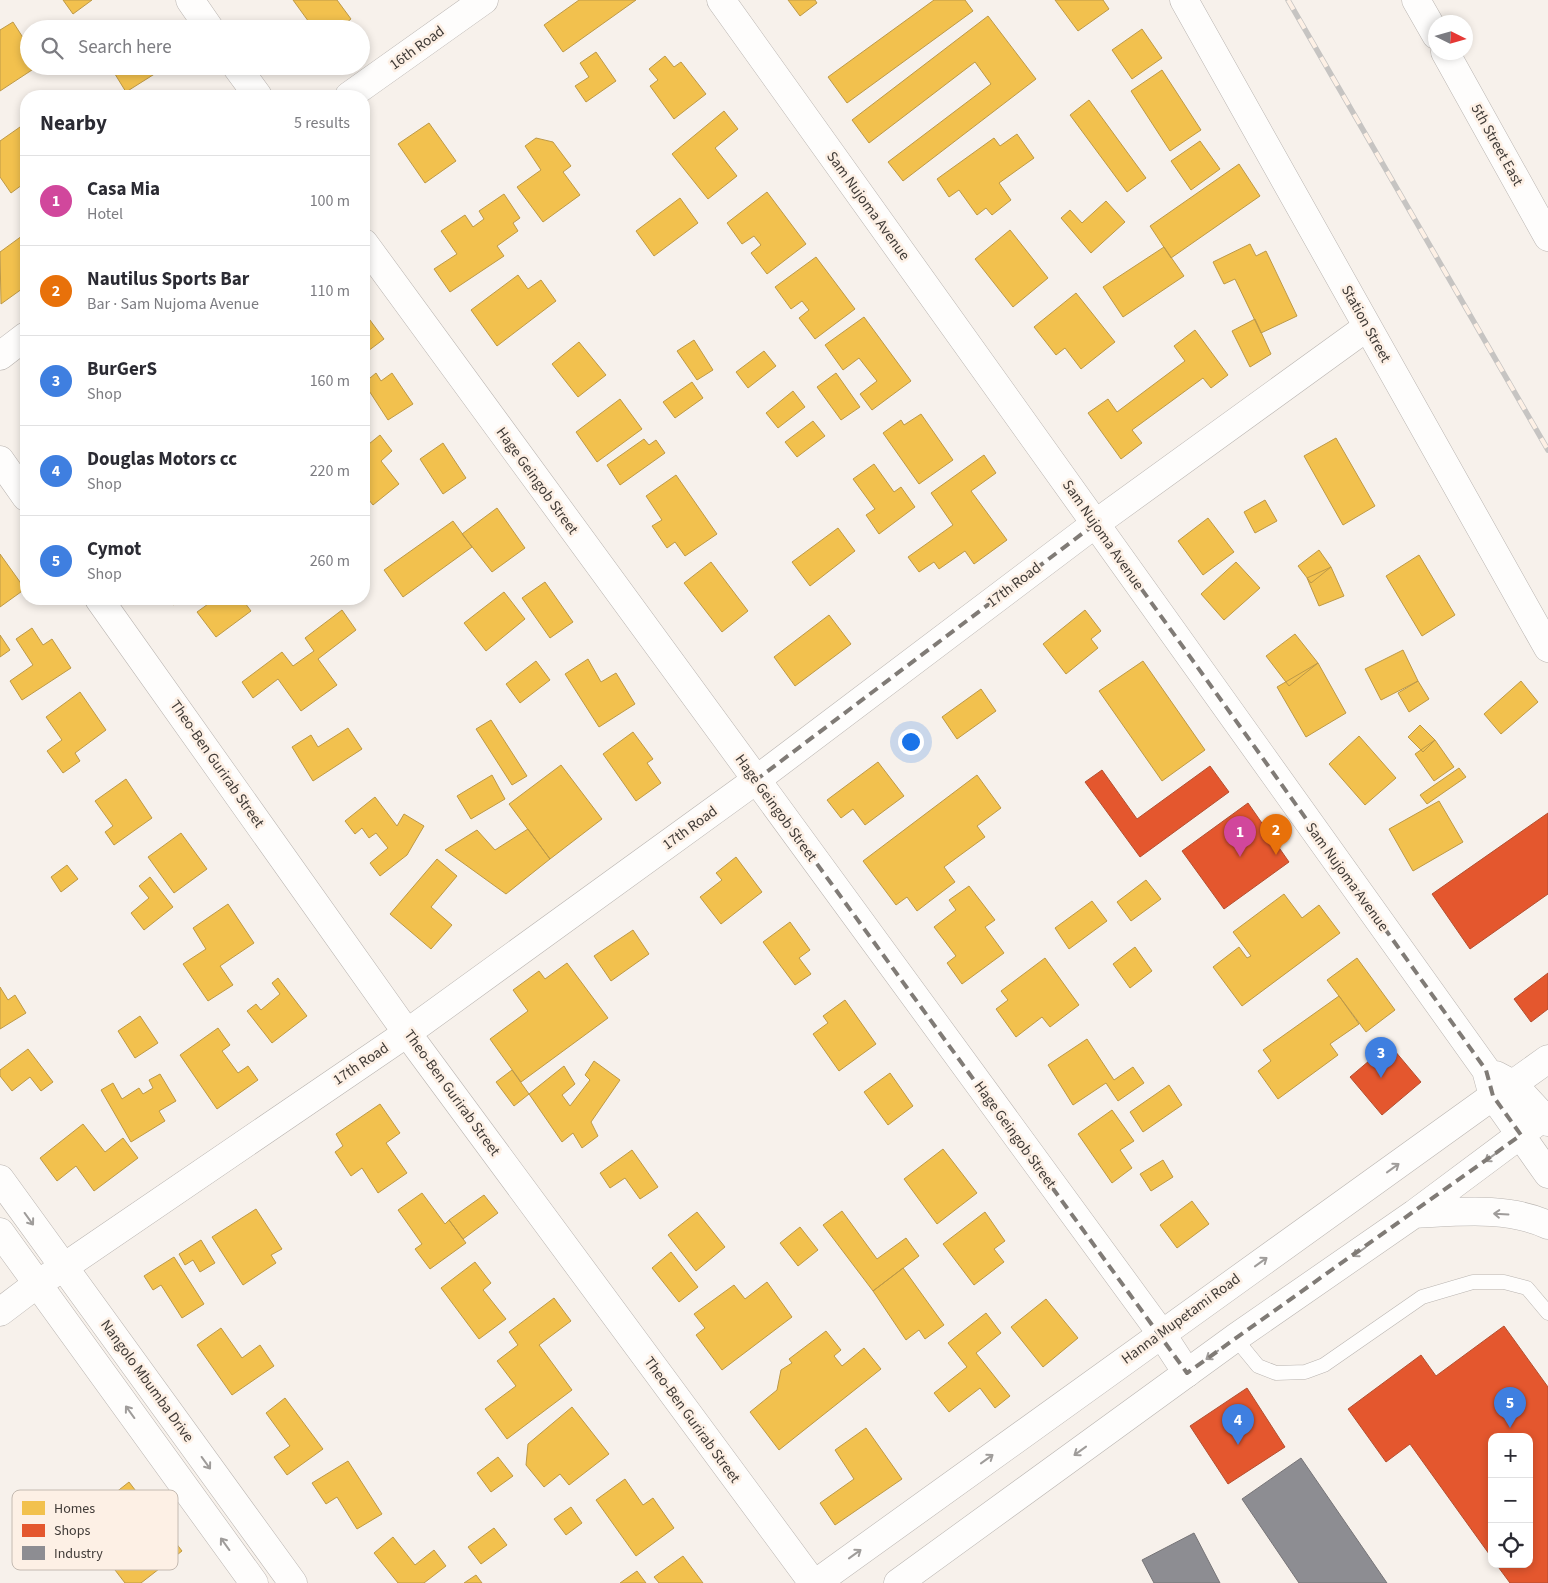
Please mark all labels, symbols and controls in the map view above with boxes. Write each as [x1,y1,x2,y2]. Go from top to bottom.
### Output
north arrow [1428,15,1473,60]
search box [20,20,370,75]
street label: 16th Road [385,21,449,75]
icon: search [38,34,66,62]
text: Search here [78,34,172,61]
street label: 5th Street East [1466,100,1528,190]
text: Nearby [40,108,107,138]
text: 5 results [294,112,350,134]
street label: Sam Nujoma Avenue [821,147,915,265]
text: Casa Mia [87,176,160,203]
text: 1 [52,190,60,212]
text: 100 m [310,190,350,212]
text: Hotel [87,203,123,225]
text: Nautilus Sports Bar [87,266,249,293]
text: 2 [52,280,60,302]
text: 110 m [310,280,350,302]
street label: Station Street [1336,282,1396,366]
text: Bar · Sam Nujoma Avenue [87,293,259,315]
text: BurGerS [87,356,157,383]
text: 3 [52,370,60,392]
text: 160 m [310,370,350,392]
text: Shop [87,383,122,405]
street label: Hage Geingob Street [491,423,583,539]
text: Douglas Motors cc [87,446,237,473]
text: 4 [52,460,60,482]
text: 220 m [310,460,350,482]
text: Shop [87,473,122,495]
street label: Sam Nujoma Avenue [1057,476,1149,594]
text: Cymot [87,536,141,563]
text: 5 [52,550,60,572]
text: 260 m [310,550,350,572]
street label: 17th Road [982,558,1046,612]
text: Shop [87,563,122,585]
street label: Theo-Ben Gurirab Street [165,696,269,832]
your location [898,729,924,755]
street label: Hage Geingob Street [730,750,822,866]
street label: 17th Road [658,801,722,855]
pin: 2 [1260,814,1292,855]
pin: 1 [1224,816,1256,857]
street label: Sam Nujoma Avenue [1300,818,1394,936]
street label: Theo-Ben Gurirab Street [399,1026,505,1160]
pin: 3 [1365,1037,1397,1078]
street label: 17th Road [329,1038,393,1090]
street label: Hage Geingob Street [969,1077,1061,1193]
one-way arrow [1484,1152,1498,1162]
one-way arrow [1386,1162,1399,1173]
one-way arrow [1493,1209,1509,1218]
one-way arrow [23,1211,34,1225]
one-way arrow [1353,1247,1367,1257]
one-way arrow [1253,1257,1267,1267]
street label: Hanna Mupetami Road [1117,1269,1245,1369]
street label: Nangolo Mbumba Drive [95,1315,199,1447]
one-way arrow [1205,1350,1219,1360]
street label: Theo-Ben Gurirab Street [639,1353,745,1487]
pin: 5 [1494,1387,1526,1428]
pin: 4 [1222,1404,1254,1445]
one-way arrow [125,1405,135,1419]
map controls [1488,1433,1533,1568]
button: + [1488,1433,1533,1478]
one-way arrow [1074,1445,1088,1456]
one-way arrow [980,1454,994,1464]
one-way arrow [201,1456,211,1470]
button: − [1488,1478,1533,1523]
legend [12,1490,178,1570]
text: Homes [54,1499,95,1519]
text: Shops [54,1521,90,1541]
button: locate [1488,1523,1533,1568]
one-way arrow [220,1537,230,1551]
text: Industry [54,1544,103,1564]
one-way arrow [848,1549,861,1560]

